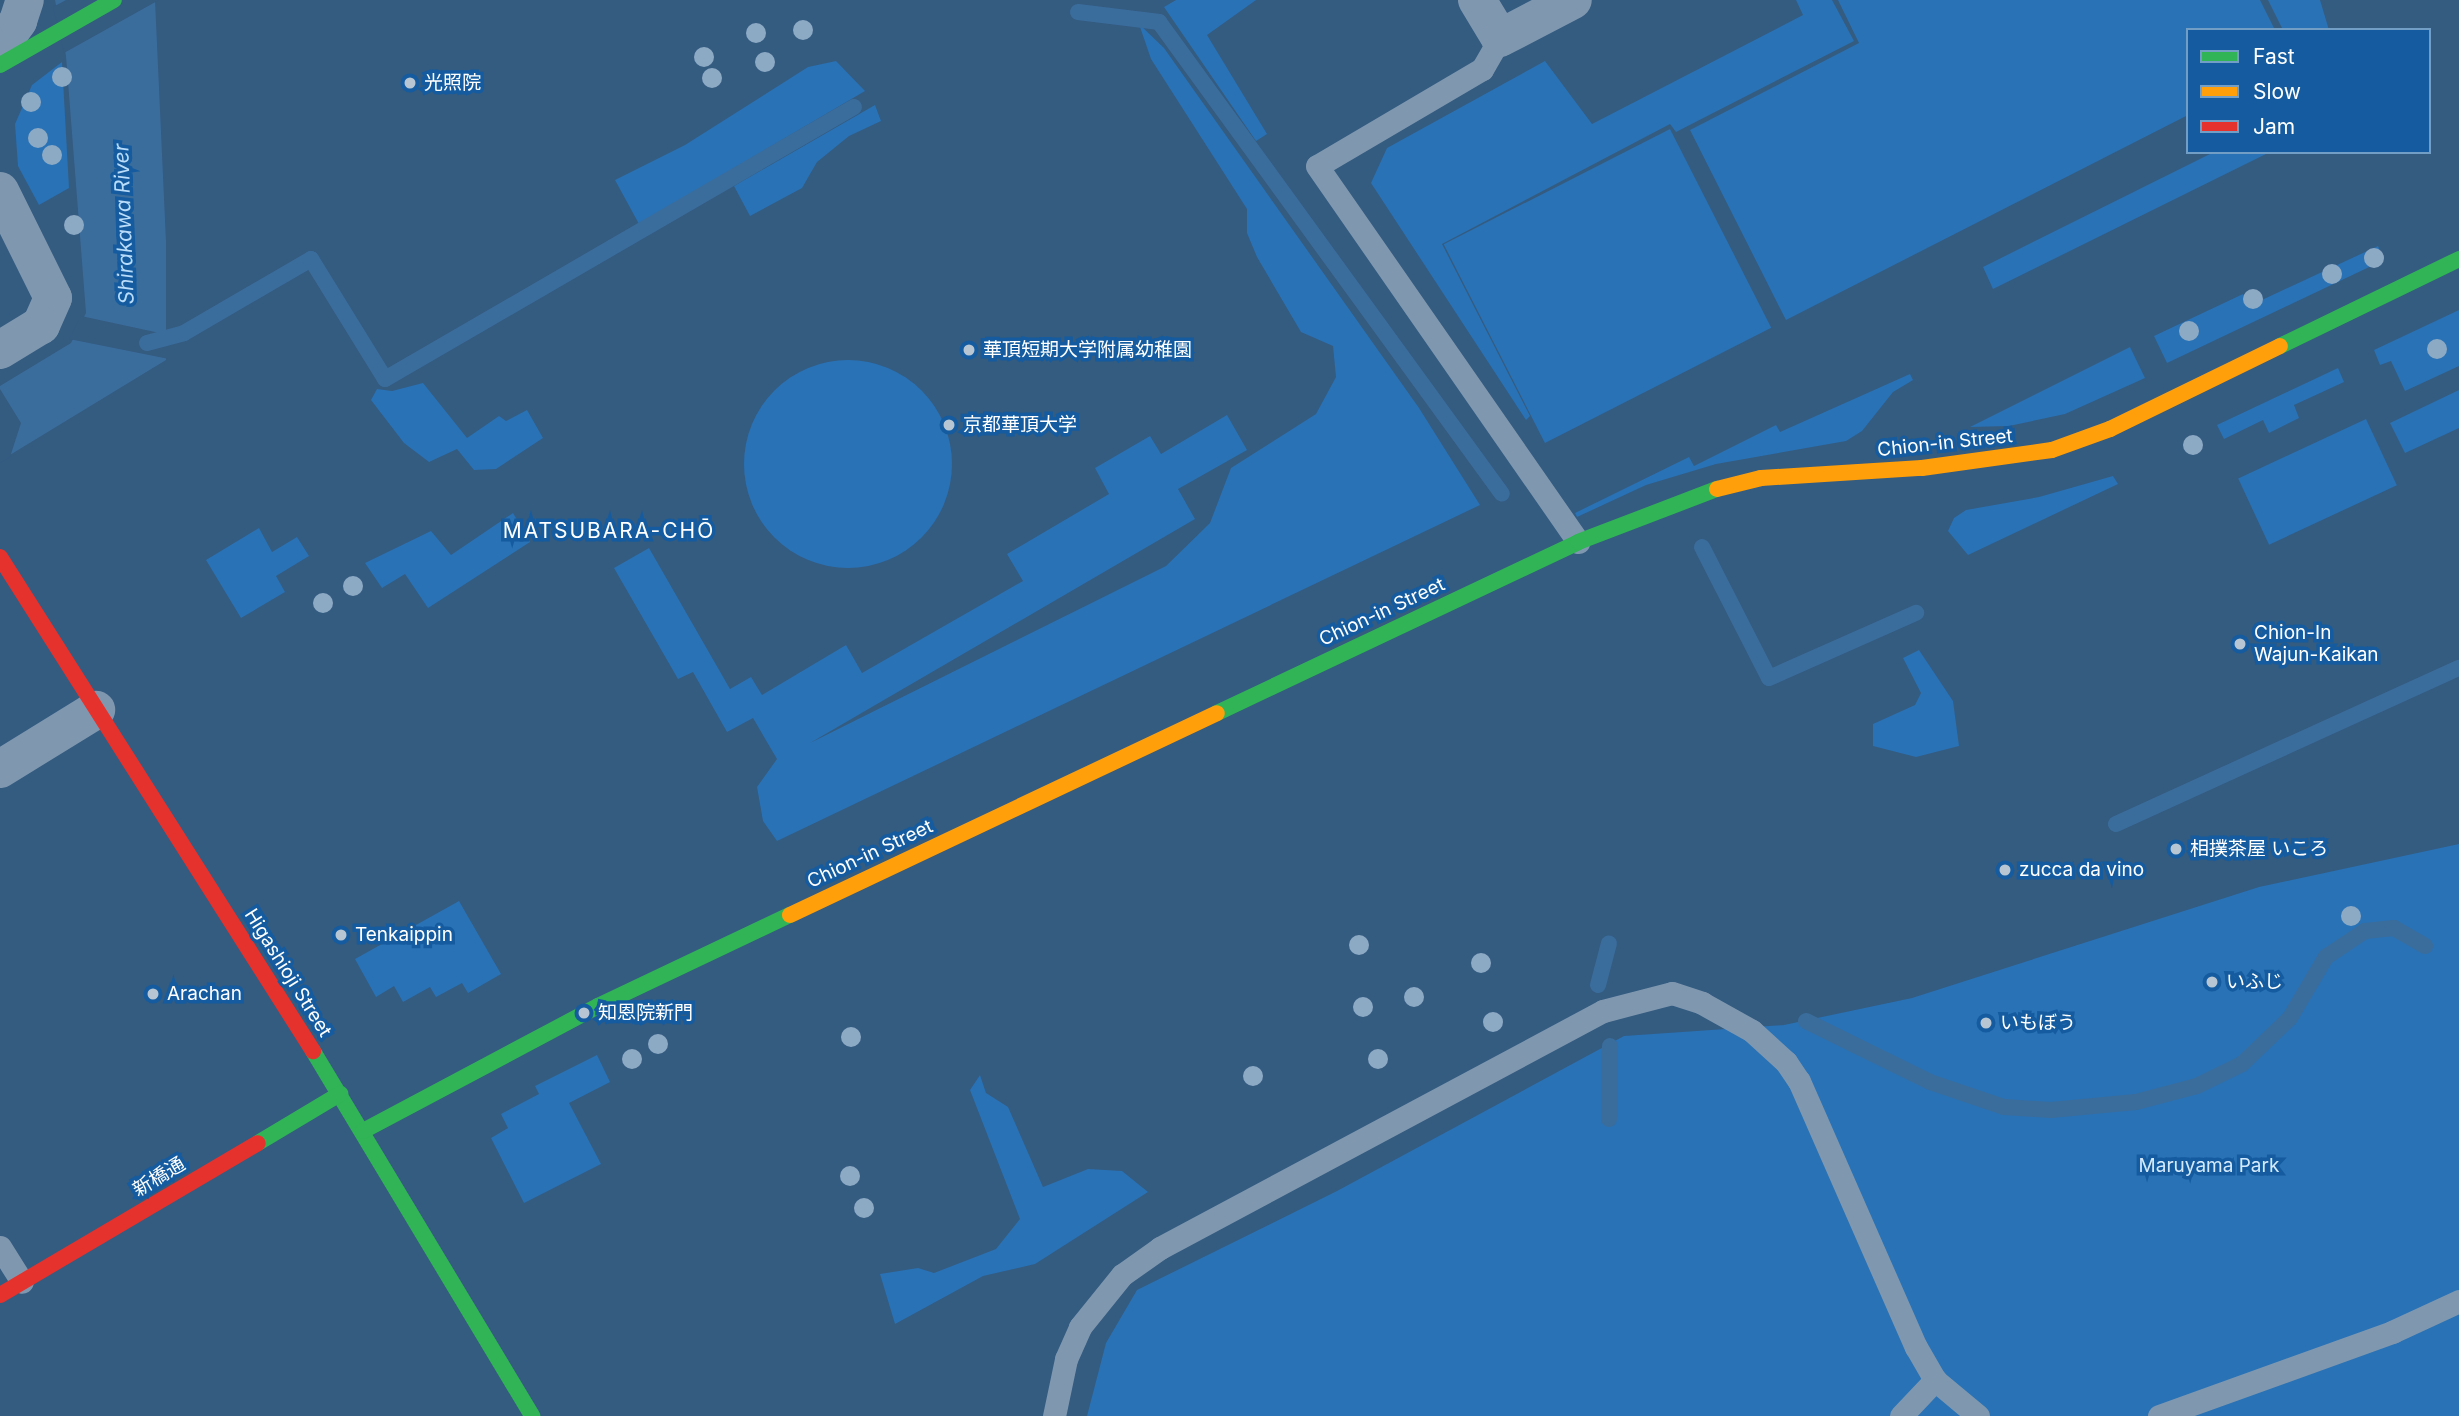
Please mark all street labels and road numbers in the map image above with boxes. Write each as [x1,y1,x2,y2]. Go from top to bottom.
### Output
street label: Chion-in Street [1876,425,2014,461]
street label: Chion-in Street [1316,573,1448,651]
street label: Chion-in Street [804,815,936,893]
street label: Higashioji Street [240,905,336,1041]
street label: 新橋通 [129,1153,189,1201]

